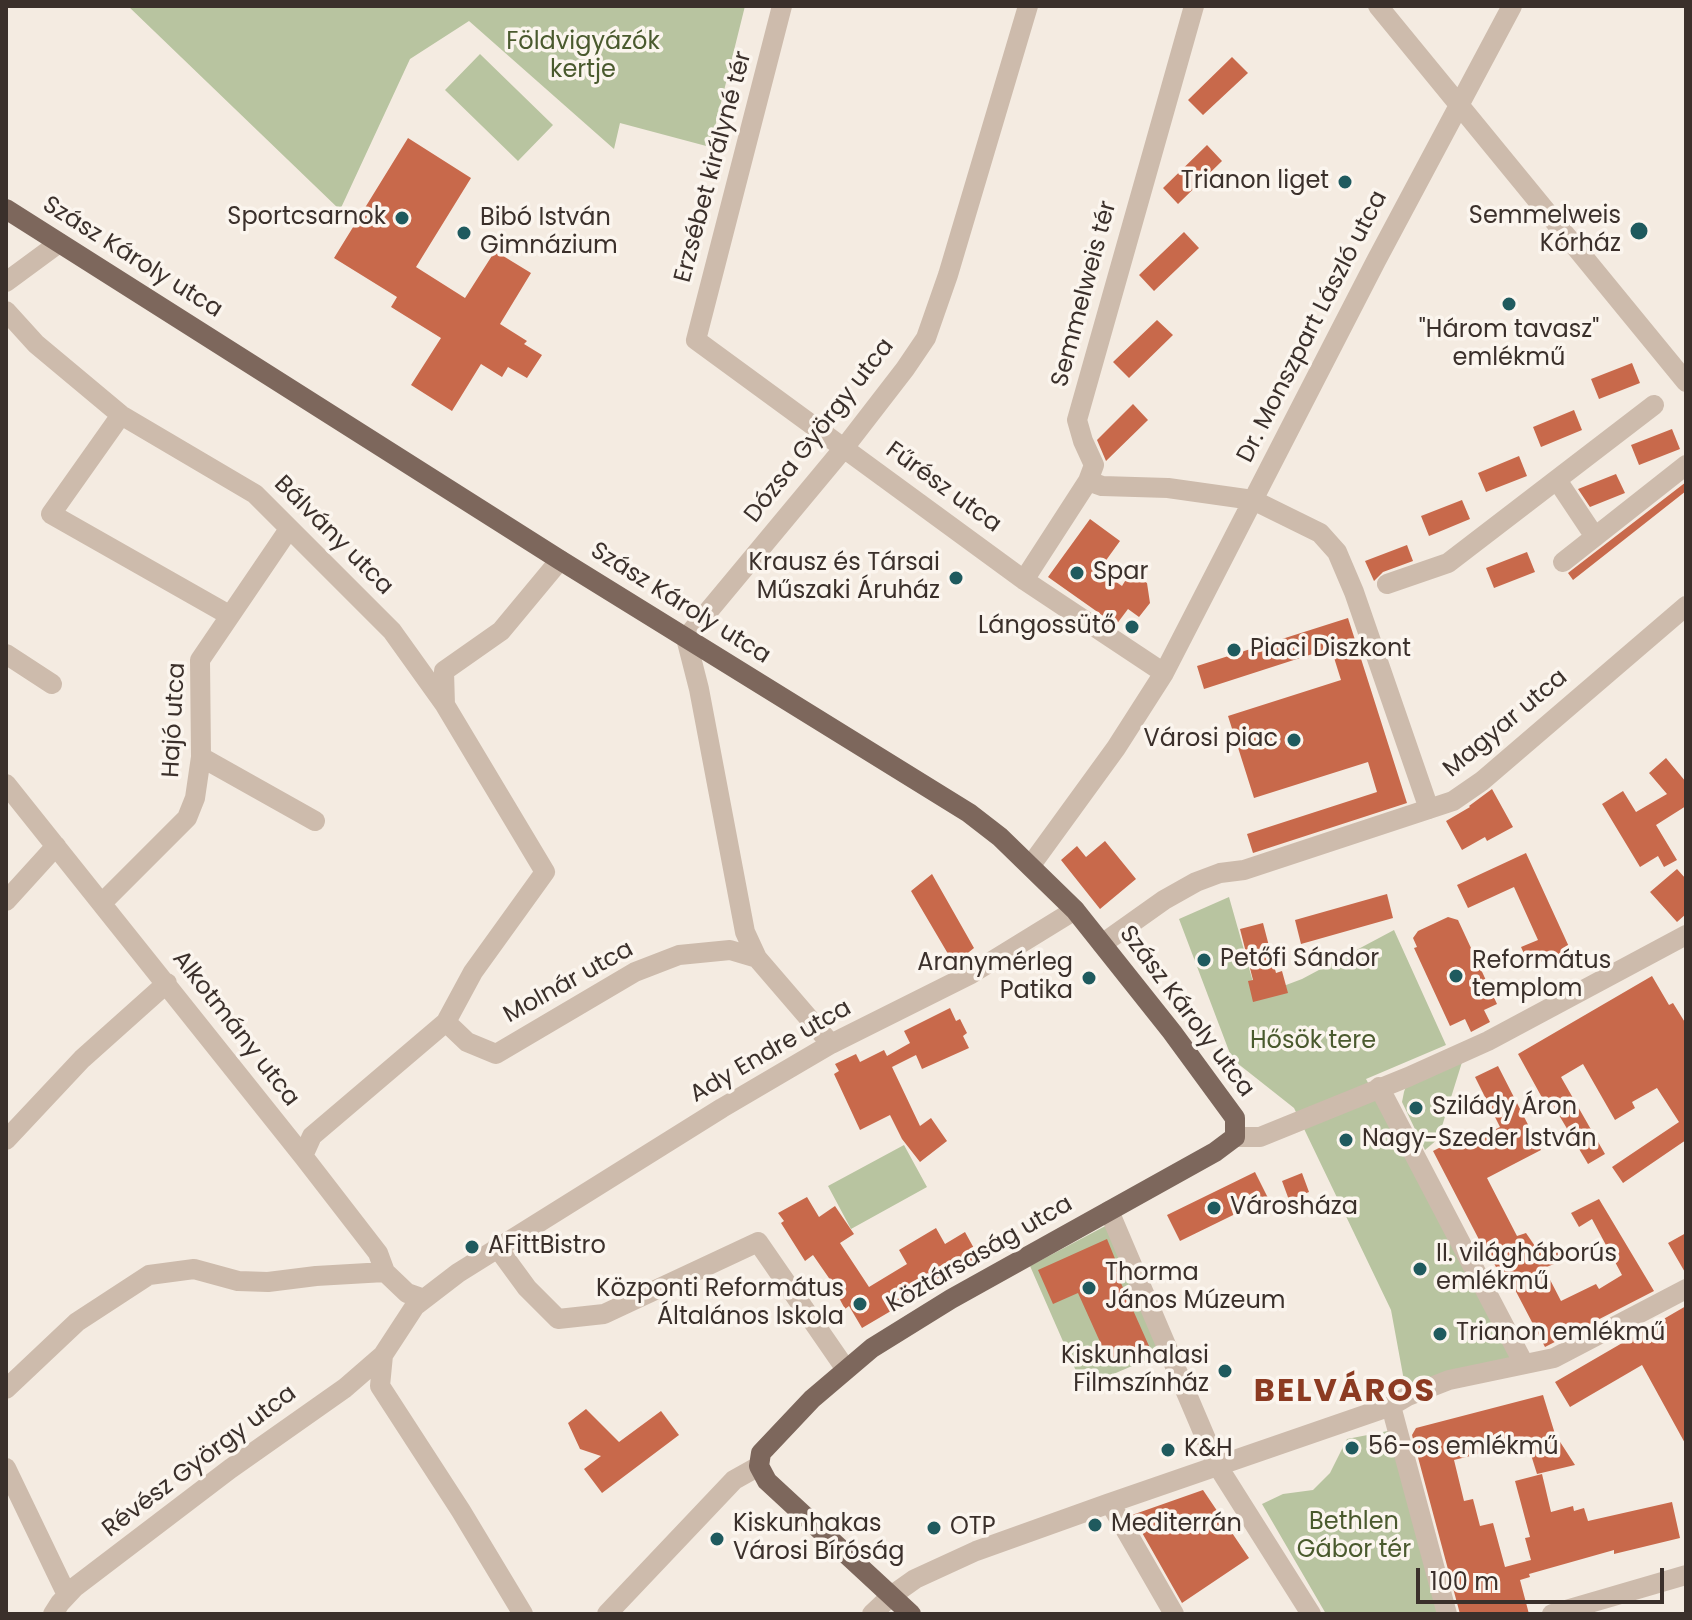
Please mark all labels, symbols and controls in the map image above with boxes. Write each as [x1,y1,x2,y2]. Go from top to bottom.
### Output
park label: Földvigyázók kertje [506,29,660,85]
street label: Erzsébet királyné tér [669,48,759,286]
place label: Trianon liget [1181,168,1329,196]
marker: Trianon liget [1336,173,1354,191]
street label: Dr. Monszpart László utca [1232,186,1394,468]
street label: Szász Károly utca [37,191,227,325]
street label: Semmelweis tér [1046,198,1124,390]
place label: Semmelweis Kórház [1469,203,1621,259]
place label: Sportcsarnok [227,204,386,232]
place label: Bibó István Gimnázium [480,205,618,261]
marker: Sportcsarnok [393,209,411,227]
marker: Semmelweis Kórház [1628,220,1650,242]
marker: Bibó István Gimnázium [455,224,473,242]
marker: "Három tavasz" emlékmű [1500,295,1518,313]
place label: "Három tavasz" emlékmű [1419,317,1599,373]
street label: Dózsa György utca [739,333,901,529]
street label: Fűrész utca [880,436,1006,540]
street label: Bálvány utca [267,470,399,602]
street label: Szász Károly utca [585,537,775,671]
place label: Krausz és Társai Műszaki Áruház [749,550,940,606]
place label: Spar [1093,559,1148,587]
marker: Spar [1068,564,1086,582]
marker: Krausz és Társai Műszaki Áruház [947,569,965,587]
place label: Lángossütő [978,613,1116,641]
marker: Lángossütő [1123,618,1141,636]
place label: Piaci Diszkont [1250,636,1411,664]
marker: Piaci Diszkont [1225,641,1243,659]
street label: Hajó utca [158,662,192,778]
street label: Magyar utca [1438,664,1574,784]
place label: Városi piac [1143,726,1278,754]
marker: Városi piac [1285,731,1303,749]
street label: Szász Károly utca [1112,921,1260,1103]
street label: Molnár utca [499,936,639,1030]
street label: Alkotmány utca [165,945,305,1113]
place label: Petőfi Sándor [1220,946,1379,974]
place label: Református templom [1472,948,1611,1004]
place label: Aranymérleg Patika [917,950,1073,1006]
marker: Petőfi Sándor [1195,951,1213,969]
marker: Református templom [1447,967,1465,985]
marker: Aranymérleg Patika [1080,969,1098,987]
street label: Ady Endre utca [685,994,857,1110]
park label: Hősök tere [1250,1028,1376,1056]
place label: Szilády Áron [1432,1094,1577,1122]
marker: Szilády Áron [1407,1099,1425,1117]
place label: Nagy-Szeder István [1362,1126,1597,1154]
marker: Nagy-Szeder István [1337,1131,1355,1149]
street label: Köztársaság utca [882,1190,1078,1320]
place label: Városháza [1230,1194,1358,1222]
marker: Városháza [1205,1199,1223,1217]
place label: AFittBistro [488,1233,606,1261]
marker: AFittBistro [463,1238,481,1256]
place label: II. világháborús emlékmű [1436,1241,1617,1297]
place label: Thorma János Múzeum [1105,1260,1286,1316]
marker: II. világháborús emlékmű [1411,1260,1429,1278]
place label: Központi Református Általános Iskola [596,1276,844,1332]
marker: Thorma János Múzeum [1080,1279,1098,1297]
marker: Központi Református Általános Iskola [851,1295,869,1313]
place label: Trianon emlékmű [1456,1320,1665,1348]
marker: Trianon emlékmű [1431,1325,1449,1343]
place label: Kiskunhalasi Filmszínház [1061,1343,1209,1399]
marker: Kiskunhalasi Filmszínház [1216,1362,1234,1380]
district label: BELVÁROS [1254,1374,1436,1412]
street label: Révész György utca [97,1380,303,1544]
place label: 56-os emlékmű [1368,1434,1559,1462]
place label: K&H [1184,1436,1233,1464]
marker: 56-os emlékmű [1343,1439,1361,1457]
marker: K&H [1159,1441,1177,1459]
park label: Bethlen Gábor tér [1297,1509,1411,1565]
place label: Kiskunhakas Városi Bíróság [733,1511,905,1567]
place label: Mediterrán [1111,1511,1242,1539]
place label: OTP [950,1514,996,1542]
marker: Mediterrán [1086,1516,1104,1534]
marker: OTP [925,1519,943,1537]
marker: Kiskunhakas Városi Bíróság [708,1530,726,1548]
scale bar [1420,1552,1668,1602]
text: 100 m [1430,1565,1499,1598]

